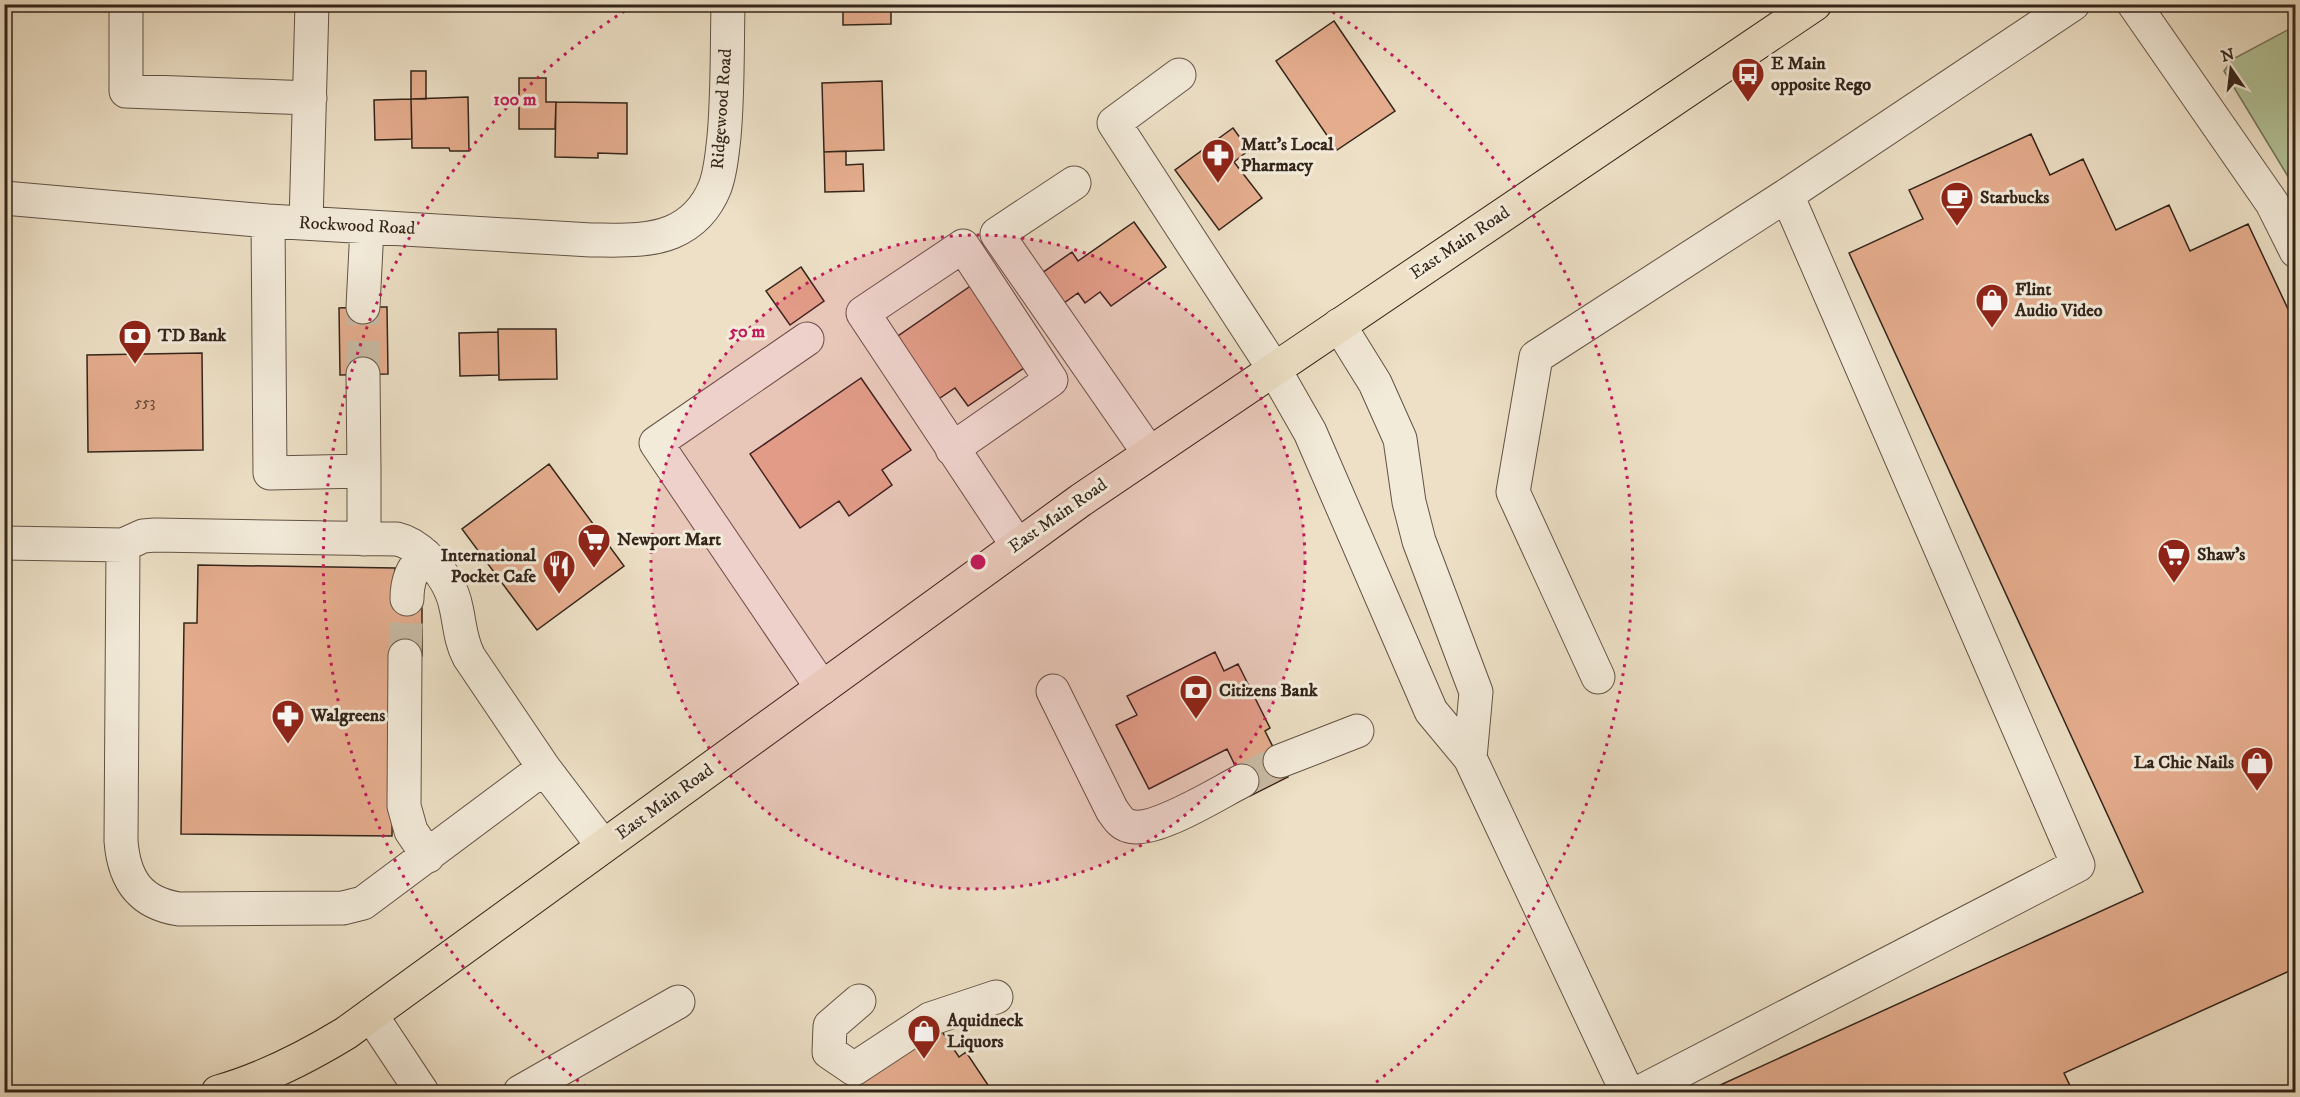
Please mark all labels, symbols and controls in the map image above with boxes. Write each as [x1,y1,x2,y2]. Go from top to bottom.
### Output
north arrow [2201,39,2261,99]
text: N [2219,44,2236,67]
street label: Ridgewood Road [707,48,737,170]
place label: E Main opposite Rego [1771,53,1871,96]
bus stop icon: E Main opposite Rego [1730,56,1766,103]
text: 100 m [493,89,537,111]
place label: Matt's Local Pharmacy [1241,134,1334,177]
pharmacy icon: Matt's Local Pharmacy [1200,137,1236,184]
cafe icon: Starbucks [1939,180,1975,227]
place label: Starbucks [1980,187,2049,209]
street label: East Main Road [1406,202,1514,284]
street label: Rockwood Road [298,212,416,240]
place label: Flint Audio Video [2014,279,2103,322]
shop icon: Flint Audio Video [1974,282,2010,329]
bank icon: TD Bank [117,318,153,365]
text: 50 m [728,321,765,343]
place label: TD Bank [157,325,227,347]
house number: 553 [135,393,155,412]
street label: East Main Road [1004,474,1112,558]
supermarket icon: Newport Mart [576,522,612,569]
place label: Newport Mart [617,529,721,551]
supermarket icon: Shaw's [2156,537,2192,584]
place label: Shaw's [2197,544,2245,566]
place label: International Pocket Cafe [441,545,537,588]
restaurant icon: International Pocket Cafe [541,548,577,595]
centre of rings [968,552,988,572]
bank icon: Citizens Bank [1178,673,1214,720]
place label: Citizens Bank [1219,680,1319,702]
pharmacy icon: Walgreens [270,698,306,745]
place label: Walgreens [310,705,385,727]
shop icon: La Chic Nails [2239,745,2275,792]
place label: La Chic Nails [2134,752,2234,774]
street label: East Main Road [612,759,718,845]
place label: Aquidneck Liquors [946,1010,1024,1053]
shop icon: Aquidneck Liquors [906,1013,942,1060]

